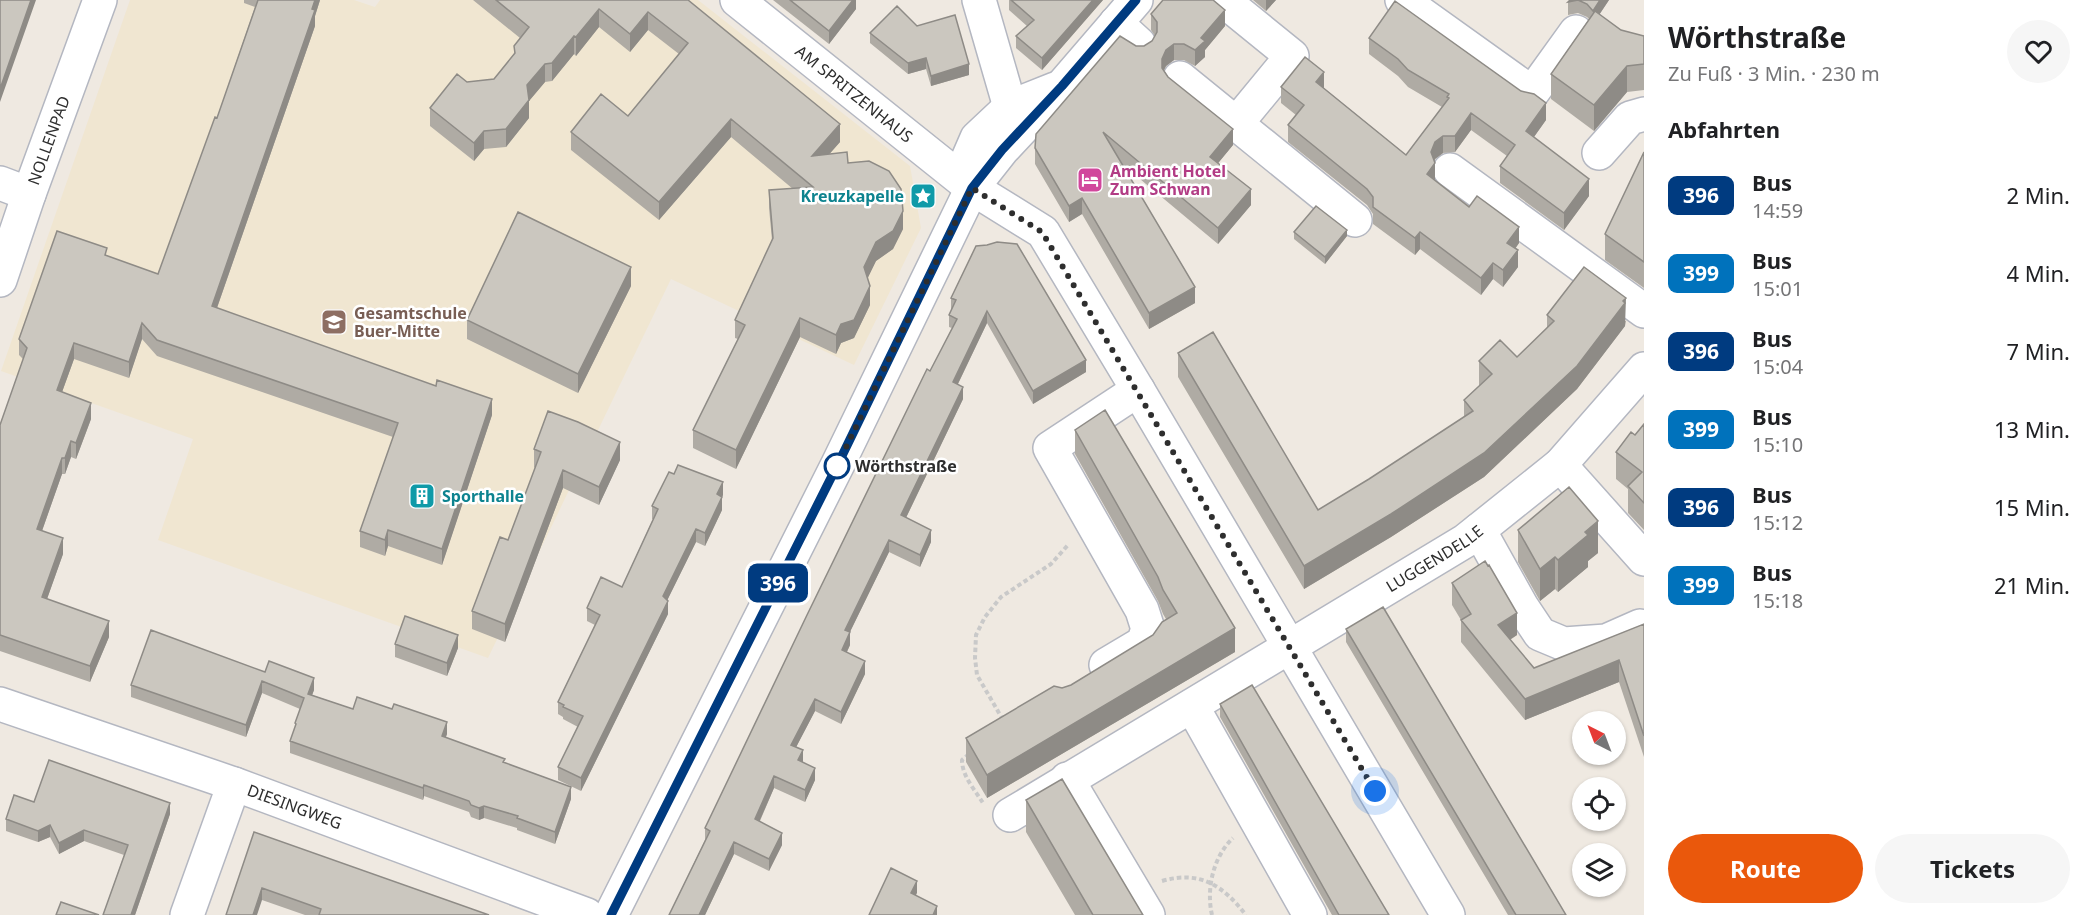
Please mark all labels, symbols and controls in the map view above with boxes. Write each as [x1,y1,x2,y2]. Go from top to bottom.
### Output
text: Wörthstraße [1668,18,1846,56]
button: heart [2007,20,2070,83]
street label: AM SPRITZENHAUS [791,40,918,148]
text: Zu Fuß · 3 Min. · 230 m [1668,60,1880,87]
street label: NOLLENPAD [22,93,75,188]
text: Abfahrten [1668,114,1780,144]
place label: Ambient Hotel Zum Schwan [1110,160,1226,200]
hotel icon: Ambient Hotel Zum Schwan [1075,165,1105,195]
text: Bus [1752,167,1792,197]
text: 2 Min. [2007,180,2070,210]
place icon: Kreuzkapelle [908,181,938,211]
text: 396 [1683,181,1719,209]
place label: Kreuzkapelle [800,185,904,207]
text: 14:59 [1752,197,1803,224]
text: Bus [1752,245,1792,275]
text: 4 Min. [2007,258,2070,288]
text: 399 [1683,259,1719,287]
text: 15:01 [1752,275,1803,302]
place label: Gesamtschule Buer-Mitte [354,302,467,342]
school or university icon: Gesamtschule Buer-Mitte [319,307,349,337]
text: Bus [1752,323,1792,353]
text: 7 Min. [2007,336,2070,366]
text: 396 [1683,337,1719,365]
text: 15:04 [1752,353,1803,380]
text: Bus [1752,401,1792,431]
text: 13 Min. [1994,414,2070,444]
text: 399 [1683,415,1719,443]
text: 15:10 [1752,431,1803,458]
marker: Wörthstraße [824,453,850,479]
place label: Wörthstraße [855,455,957,477]
text: Bus [1752,479,1792,509]
building icon: Sporthalle [407,481,437,511]
place label: Sporthalle [442,485,524,507]
text: 15 Min. [1994,492,2070,522]
text: 396 [1683,493,1719,521]
text: 15:12 [1752,509,1803,536]
street label: LUGGENDELLE [1382,520,1488,597]
text: Bus [1752,557,1792,587]
line badge: 396 [744,564,812,602]
text: 396 [760,569,796,597]
text: 21 Min. [1994,570,2070,600]
text: 399 [1683,571,1719,599]
text: 15:18 [1752,587,1803,614]
north arrow [1572,711,1626,765]
map controls [1572,711,1626,897]
your location [1360,776,1390,806]
button: locate [1572,777,1626,831]
street label: DIESINGWEG [244,779,345,834]
button: Route [1668,834,1863,903]
button: Tickets [1875,834,2070,903]
button: layers [1572,843,1626,897]

